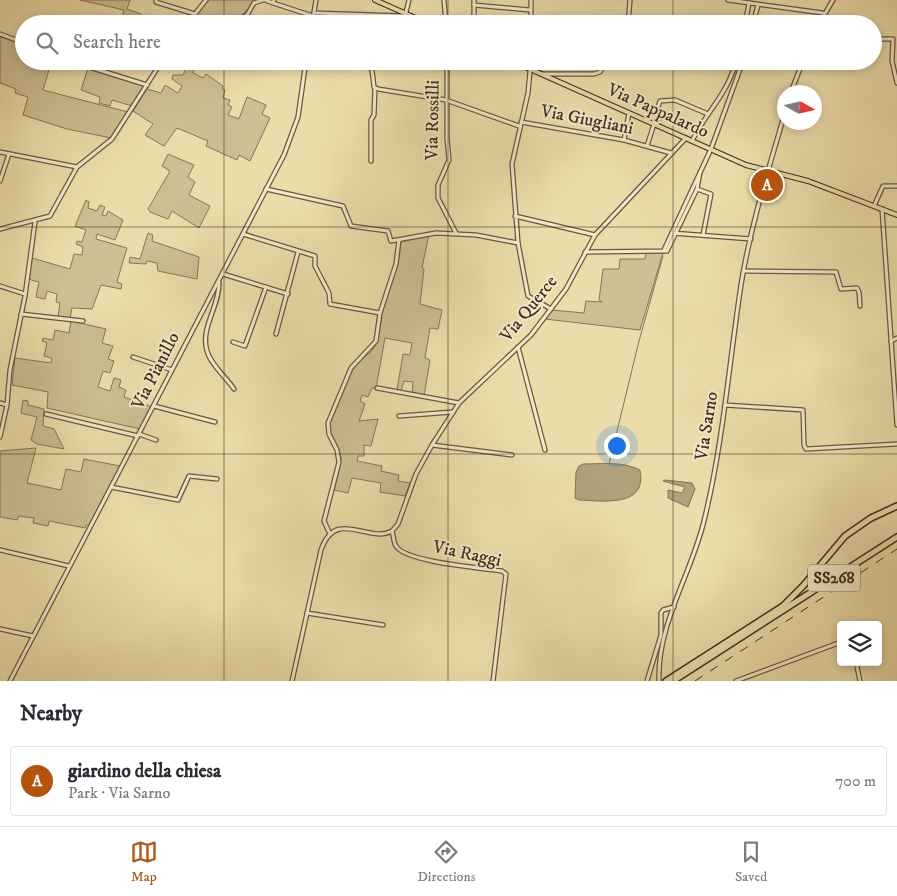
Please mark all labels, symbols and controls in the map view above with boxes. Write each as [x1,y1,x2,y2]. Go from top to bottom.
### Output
search box [15,15,882,70]
icon: search [33,29,61,57]
text: Search here [73,31,161,54]
street label: Via Pappalardo [603,78,712,143]
street label: Via Rossilli [421,80,445,161]
north arrow [777,85,822,130]
street label: Via Giugliani [538,100,635,140]
pin: A [751,166,783,204]
street label: Via Querce [495,271,562,347]
street label: Via Pianillo [127,329,185,414]
street label: Via Sarno [691,390,723,463]
your location [604,433,630,459]
street label: Via Raggi [430,536,503,572]
road number: SS268 [808,564,860,592]
map controls [837,621,882,666]
button: layers [837,621,882,666]
text: Nearby [20,701,82,727]
text: giardino della chiesa [68,760,221,783]
text: A [32,771,42,791]
text: 700 m [835,771,876,791]
text: Park · Via Sarno [68,783,170,803]
tab: Map [130,838,158,886]
tab: Directions [417,838,475,886]
tab: Saved [735,838,767,886]

